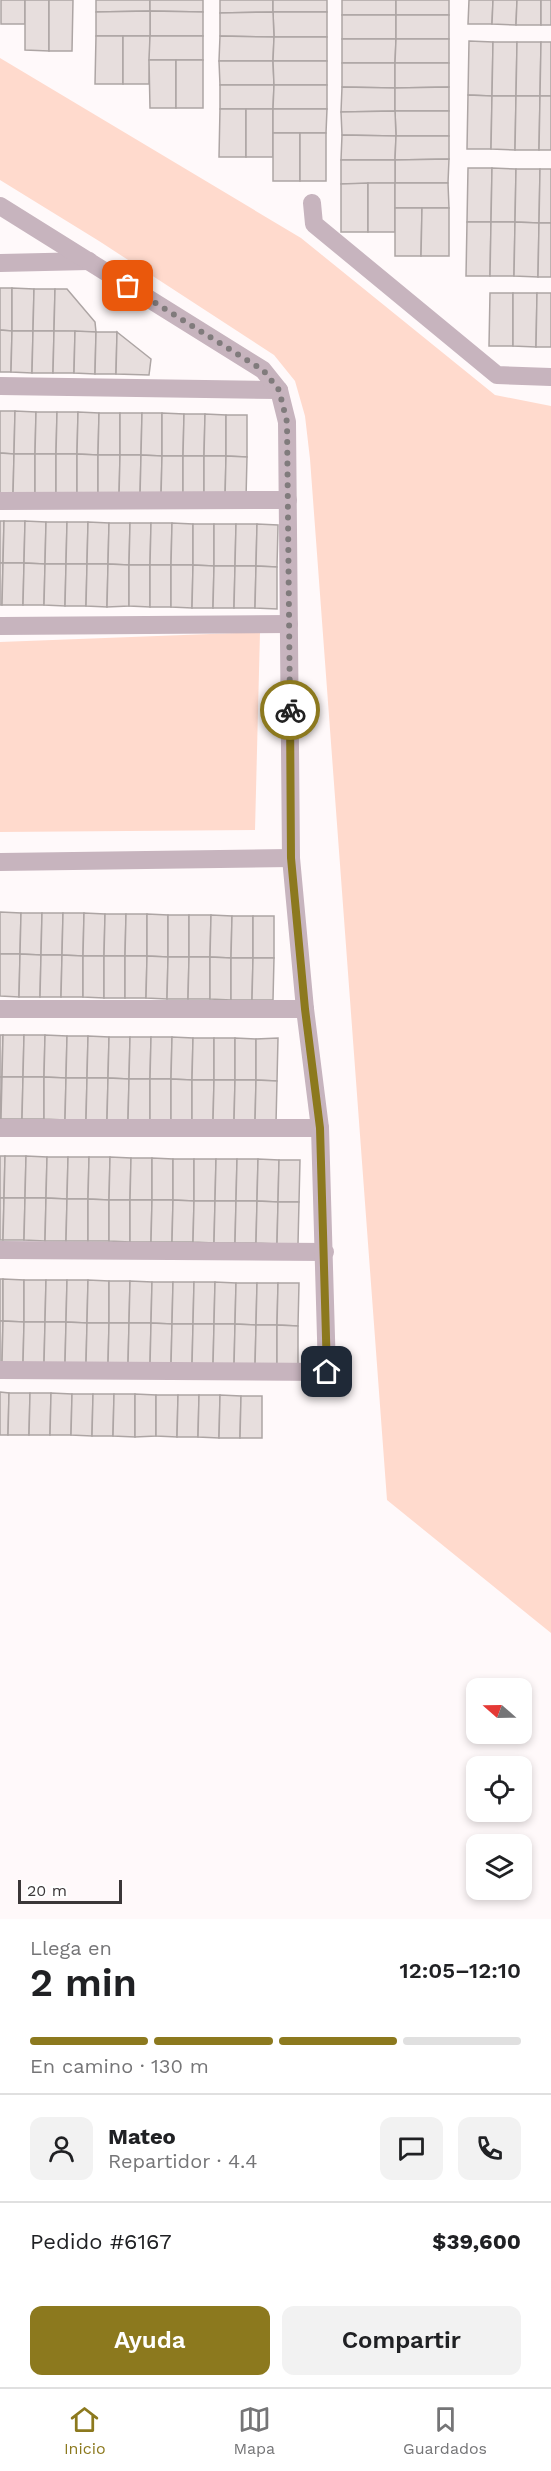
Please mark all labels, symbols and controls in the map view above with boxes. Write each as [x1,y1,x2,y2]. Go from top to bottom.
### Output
pin [102,260,153,311]
icon: bag [111,269,144,302]
courier [260,680,320,740]
icon: bike [274,694,307,727]
pin [301,1346,352,1397]
icon: home [310,1355,343,1388]
north arrow [466,1678,532,1744]
map controls [466,1678,532,1900]
button: locate [466,1756,532,1822]
button: layers [466,1834,532,1900]
scale bar [18,1877,122,1904]
text: 20 m [27,1881,67,1900]
text: Llega en [30,1936,112,1960]
text: 12:05–12:10 [400,1958,521,1983]
text: 2 min [30,1960,137,2005]
text: En camino · 130 m [30,2054,209,2078]
button: person [30,2117,93,2180]
button: chat [380,2117,443,2180]
button: phone [458,2117,521,2180]
text: Mateo [108,2124,176,2149]
text: Repartidor · 4.4 [108,2149,257,2173]
text: Pedido #6167 [30,2229,172,2254]
text: $39,600 [432,2229,521,2254]
button: Ayuda [30,2306,270,2375]
button: Compartir [282,2306,521,2375]
tab: Inicio [64,2403,106,2458]
tab: Mapa [233,2403,275,2458]
tab: Guardados [403,2403,487,2458]

